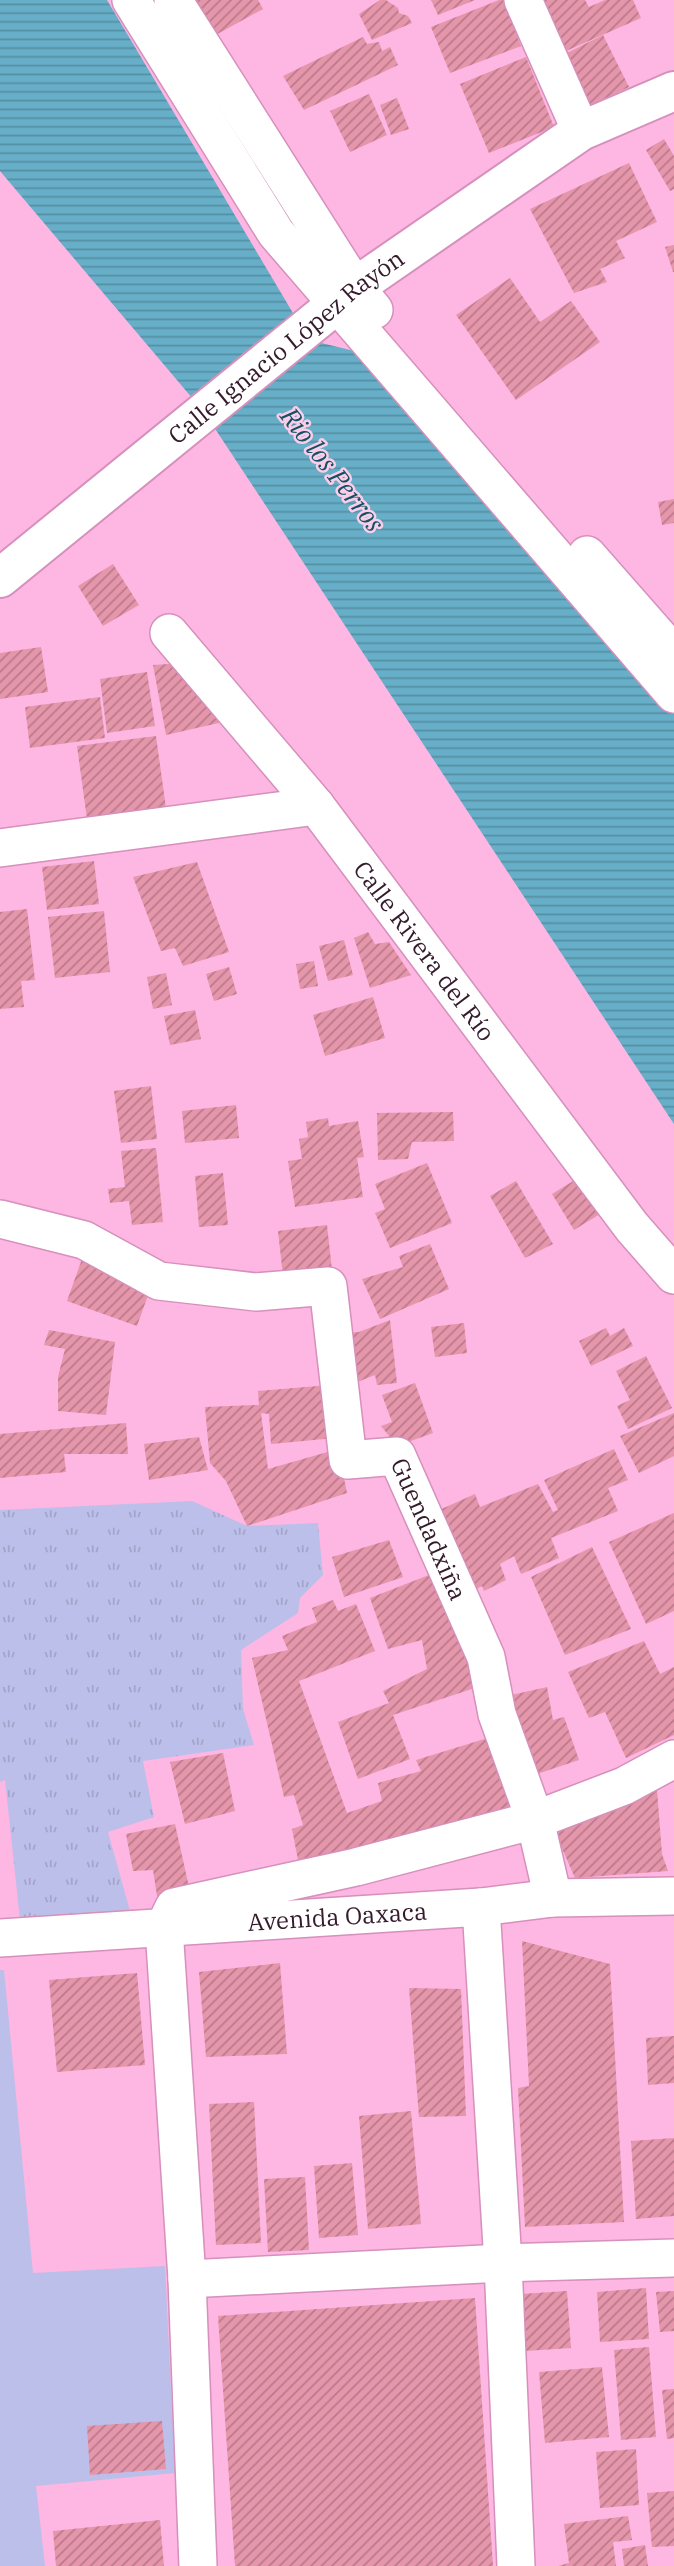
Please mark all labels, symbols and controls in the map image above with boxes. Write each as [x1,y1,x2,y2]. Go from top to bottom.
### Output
street label: Calle Ignacio López Rayón [161,242,410,451]
water label: Rio los Perros [273,399,393,539]
street label: Calle Rivera del Río [347,854,503,1047]
street label: Guendadxiña [384,1453,475,1605]
street label: Avenida Oaxaca [247,1895,428,1938]

